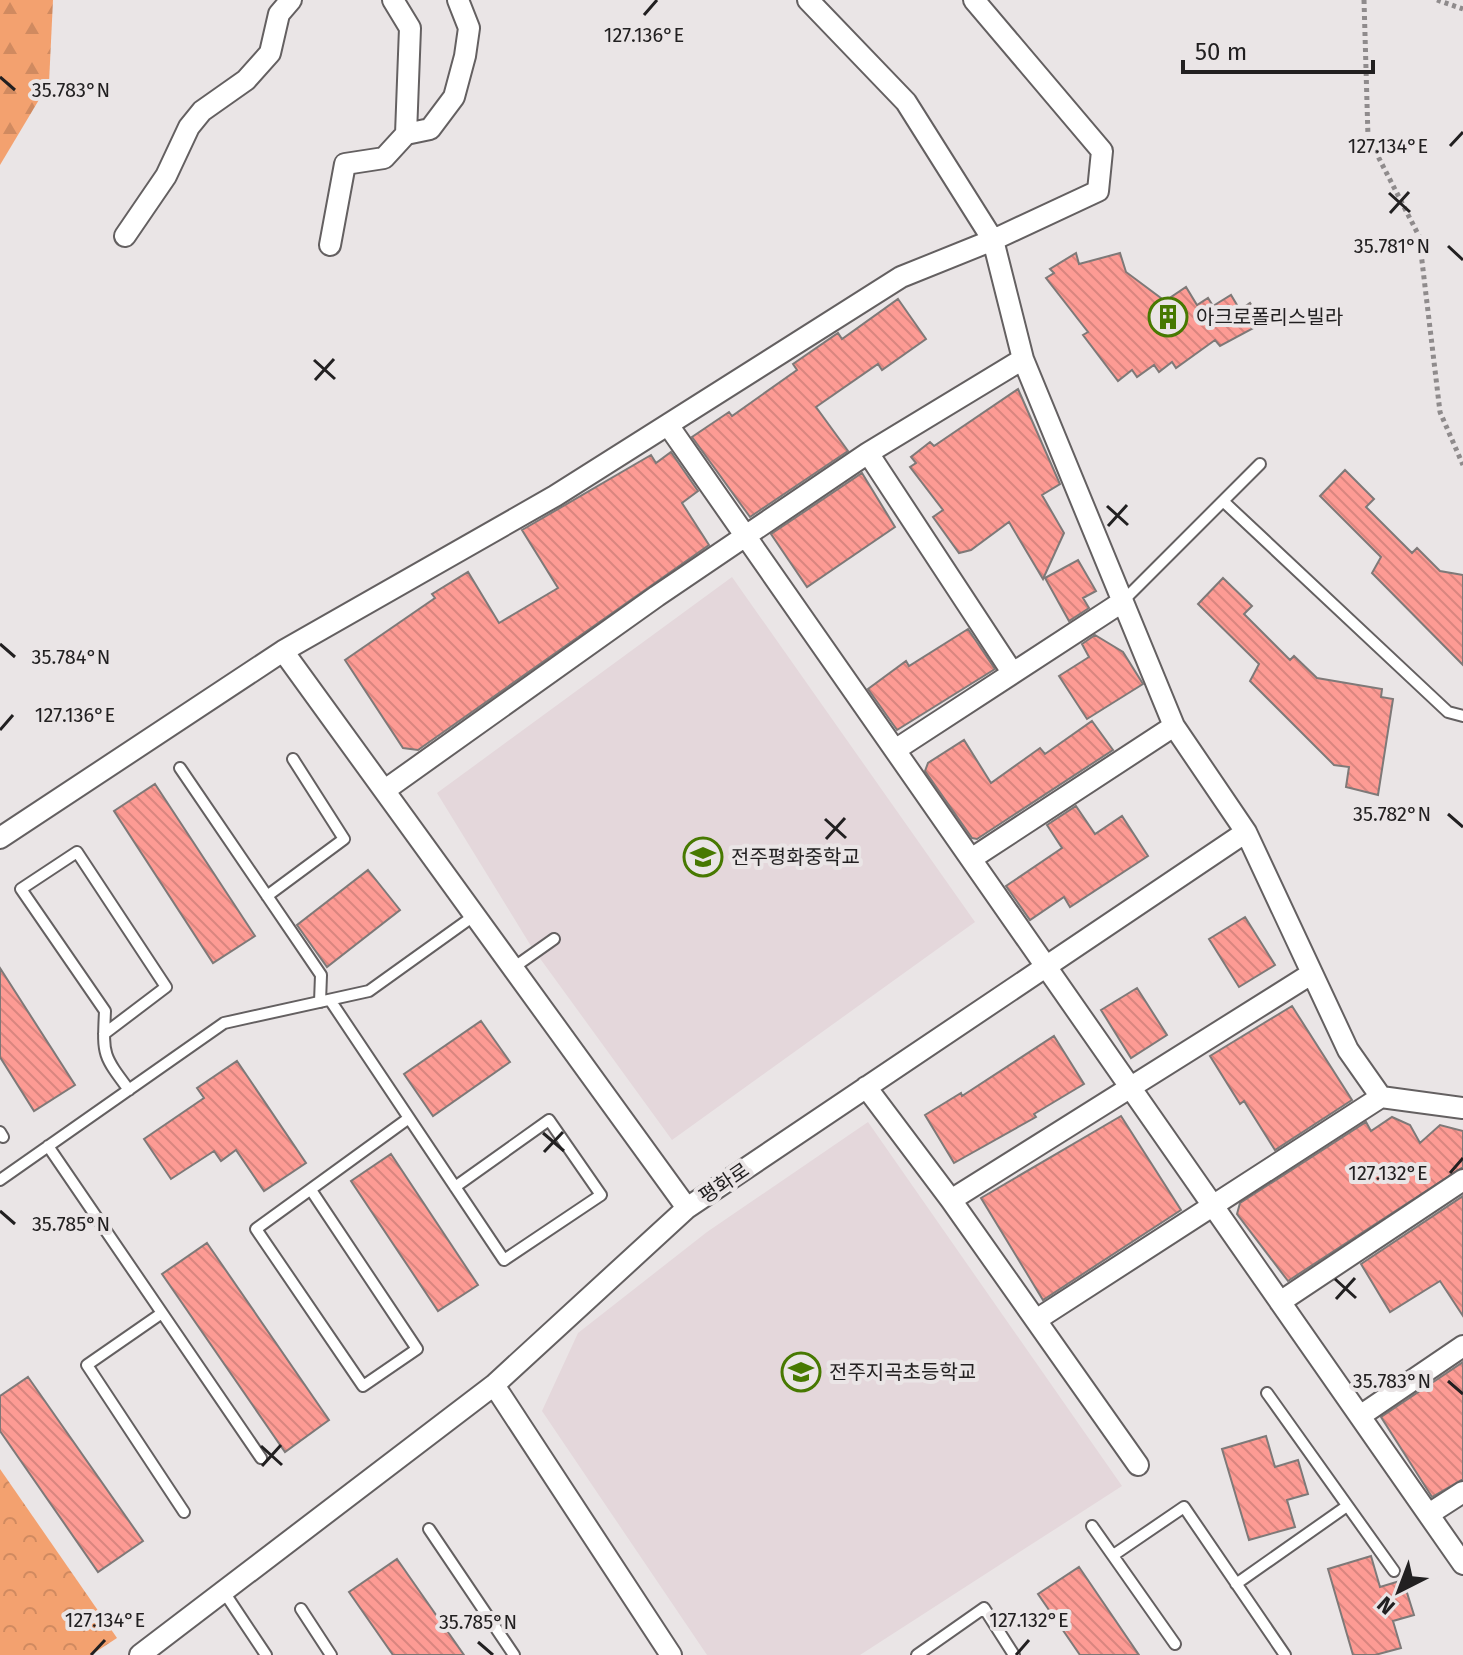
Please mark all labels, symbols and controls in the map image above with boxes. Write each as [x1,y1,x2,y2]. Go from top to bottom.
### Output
text: 127.136°E [604,23,684,47]
scale bar [1183,24,1373,74]
text: 50 m [1195,38,1247,66]
text: 35.783°N [32,78,110,102]
text: 127.134°E [1348,134,1428,158]
text: 35.781°N [1354,234,1430,258]
building icon: 아크로폴리스빌라 [1147,296,1189,338]
place label: 아크로폴리스빌라 [1196,305,1343,329]
text: 35.784°N [31,645,111,669]
text: 127.136°E [35,703,115,727]
text: 35.782°N [1353,802,1431,826]
school or university icon: 전주평화중학교 [682,836,724,878]
place label: 전주평화중학교 [731,845,860,869]
street label: 평화로 [694,1158,754,1208]
text: 127.132°E [1348,1161,1428,1185]
text: 35.785°N [32,1212,110,1236]
school or university icon: 전주지곡초등학교 [780,1351,822,1393]
place label: 전주지곡초등학교 [829,1360,976,1384]
text: 35.783°N [1353,1369,1431,1393]
north arrow [1359,1551,1439,1631]
text: N [1371,1591,1400,1620]
text: 127.134°E [65,1608,145,1632]
text: 127.132°E [989,1608,1069,1632]
text: 35.785°N [439,1610,517,1634]

